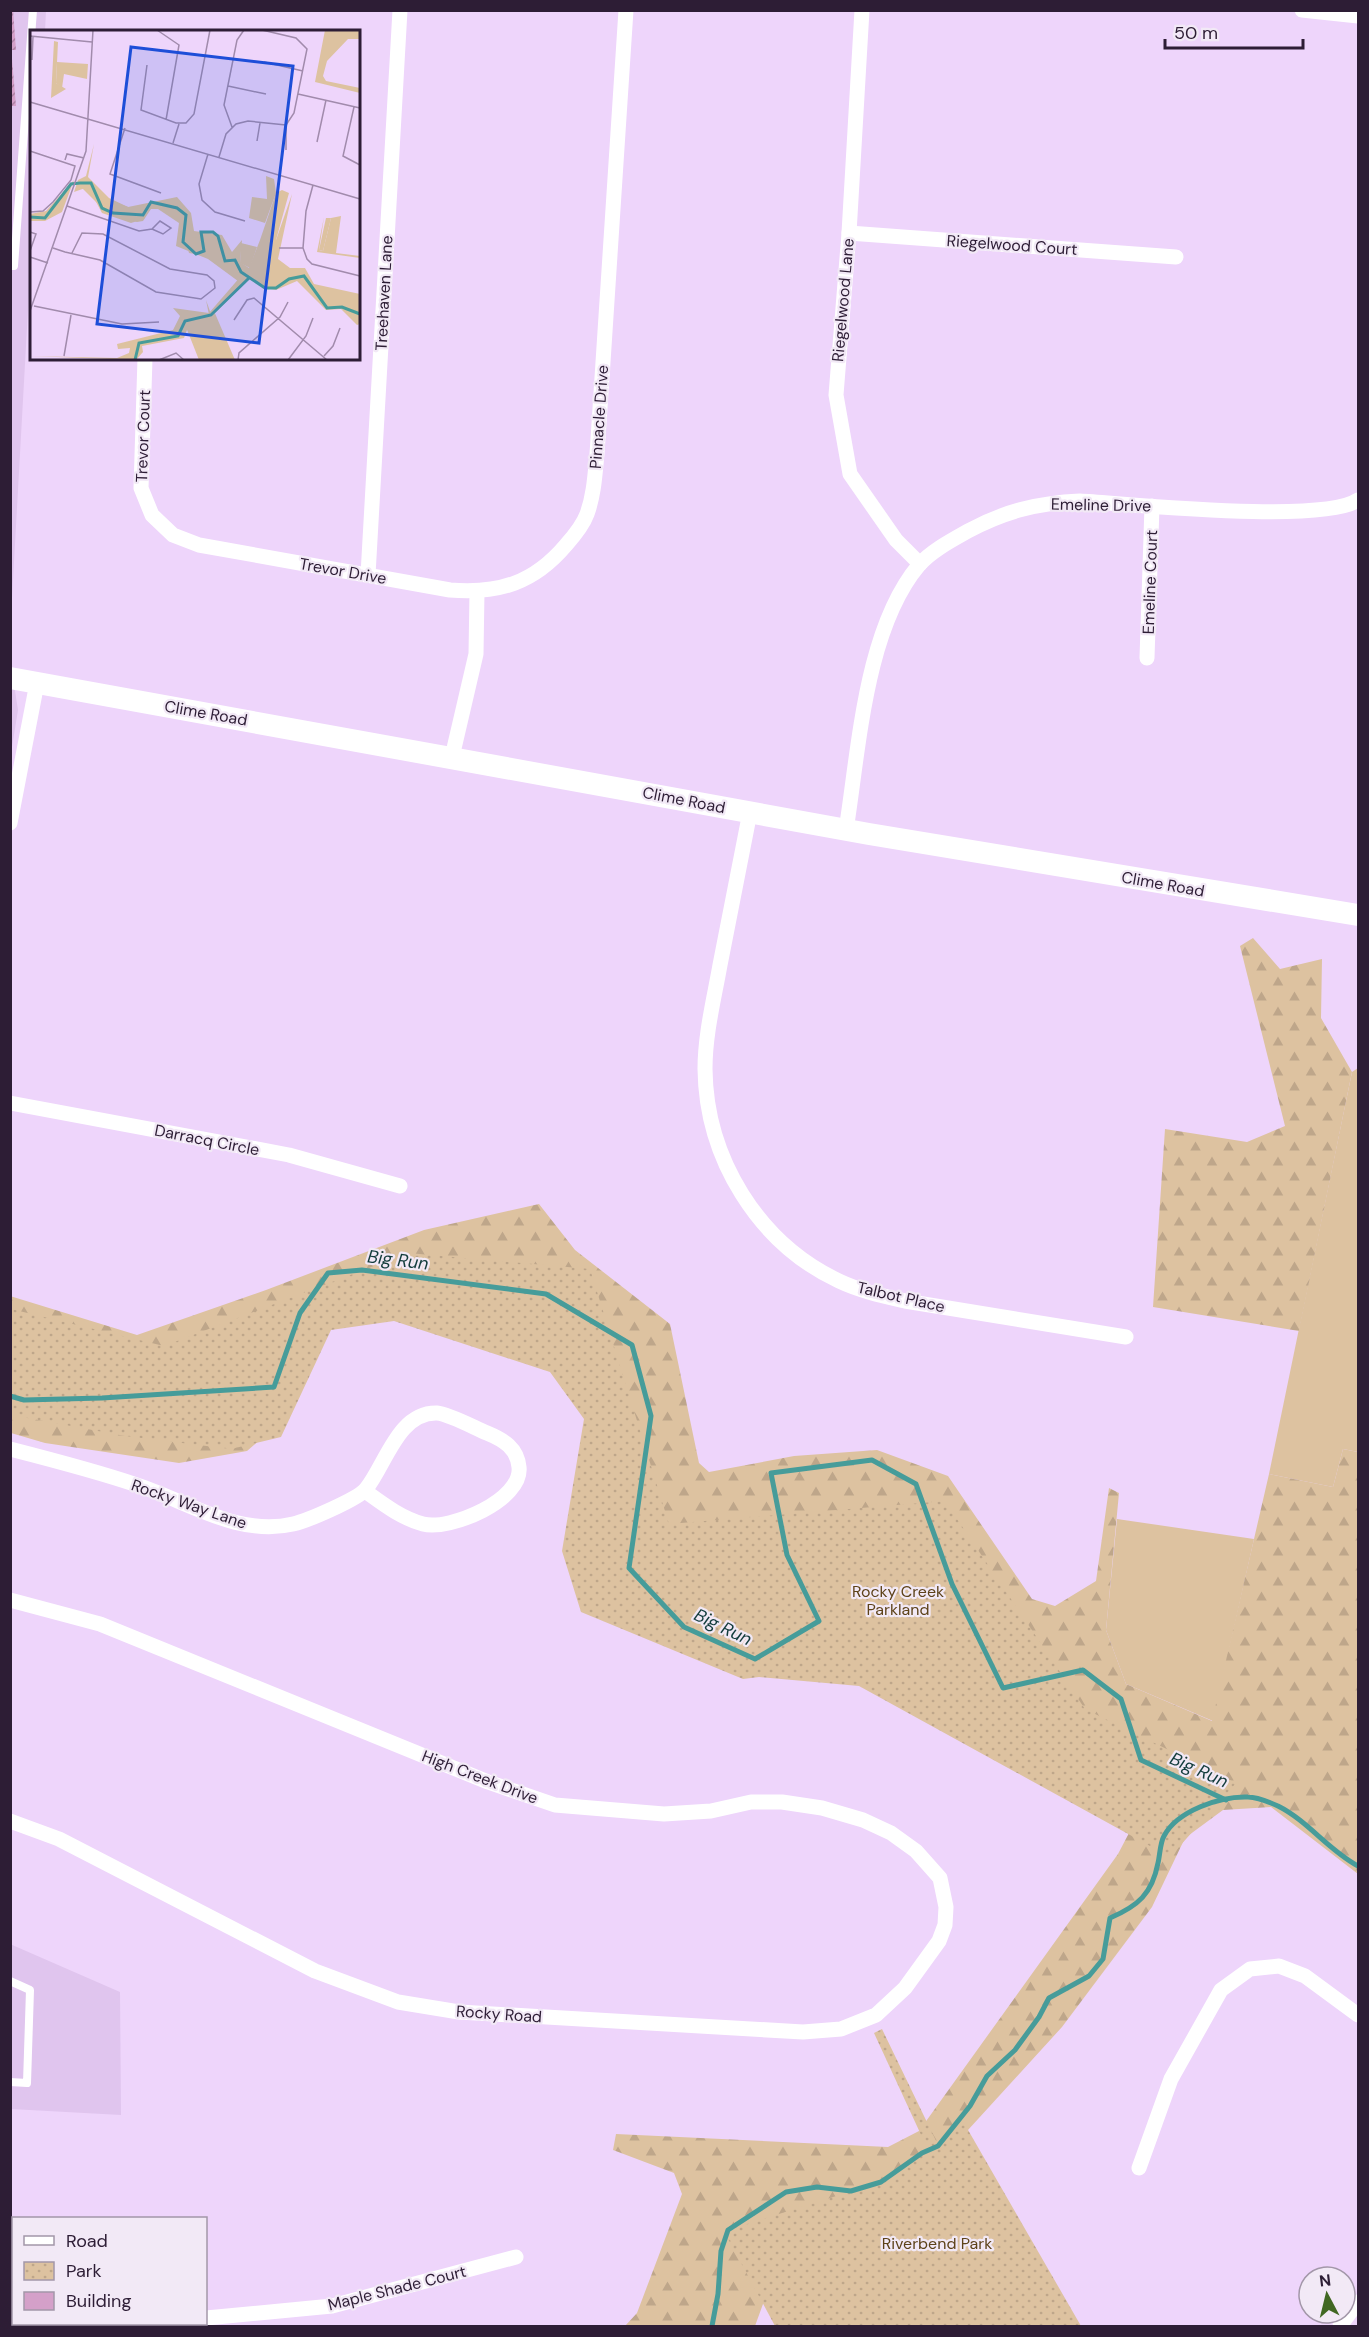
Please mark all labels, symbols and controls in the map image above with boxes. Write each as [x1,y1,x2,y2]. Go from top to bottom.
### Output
scale bar [1165,12,1303,50]
text: 50 m [1174,21,1218,45]
inset map [30,30,360,360]
street label: Riegelwood Court [946,230,1078,260]
street label: Treehaven Lane [370,235,398,351]
street label: Riegelwood Lane [827,237,859,363]
street label: Pinnacle Drive [585,364,613,470]
street label: Trevor Court [131,389,155,483]
street label: Emeline Drive [1051,494,1151,516]
street label: Emeline Court [1138,529,1162,635]
street label: Trevor Drive [298,553,388,589]
street label: Clime Road [163,695,249,731]
street label: Clime Road [641,782,727,818]
street label: Clime Road [1120,866,1206,902]
street label: Darracq Circle [153,1120,261,1160]
water label: Big Run [366,1244,430,1276]
street label: Talbot Place [855,1277,947,1317]
street label: Rocky Way Lane [129,1474,249,1534]
park label: Rocky Creek Parkland [852,1581,944,1620]
water label: Big Run [690,1603,756,1651]
street label: High Creek Drive [419,1745,541,1809]
water label: Big Run [1166,1747,1232,1793]
street label: Rocky Road [455,2001,543,2027]
legend [12,2217,207,2325]
text: Road [66,2229,108,2253]
park label: Riverbend Park [882,2233,992,2254]
text: Park [66,2259,102,2283]
street label: Maple Shade Court [326,2261,468,2315]
north arrow [1297,2265,1357,2325]
text: N [1318,2269,1332,2292]
text: Building [66,2289,131,2313]

